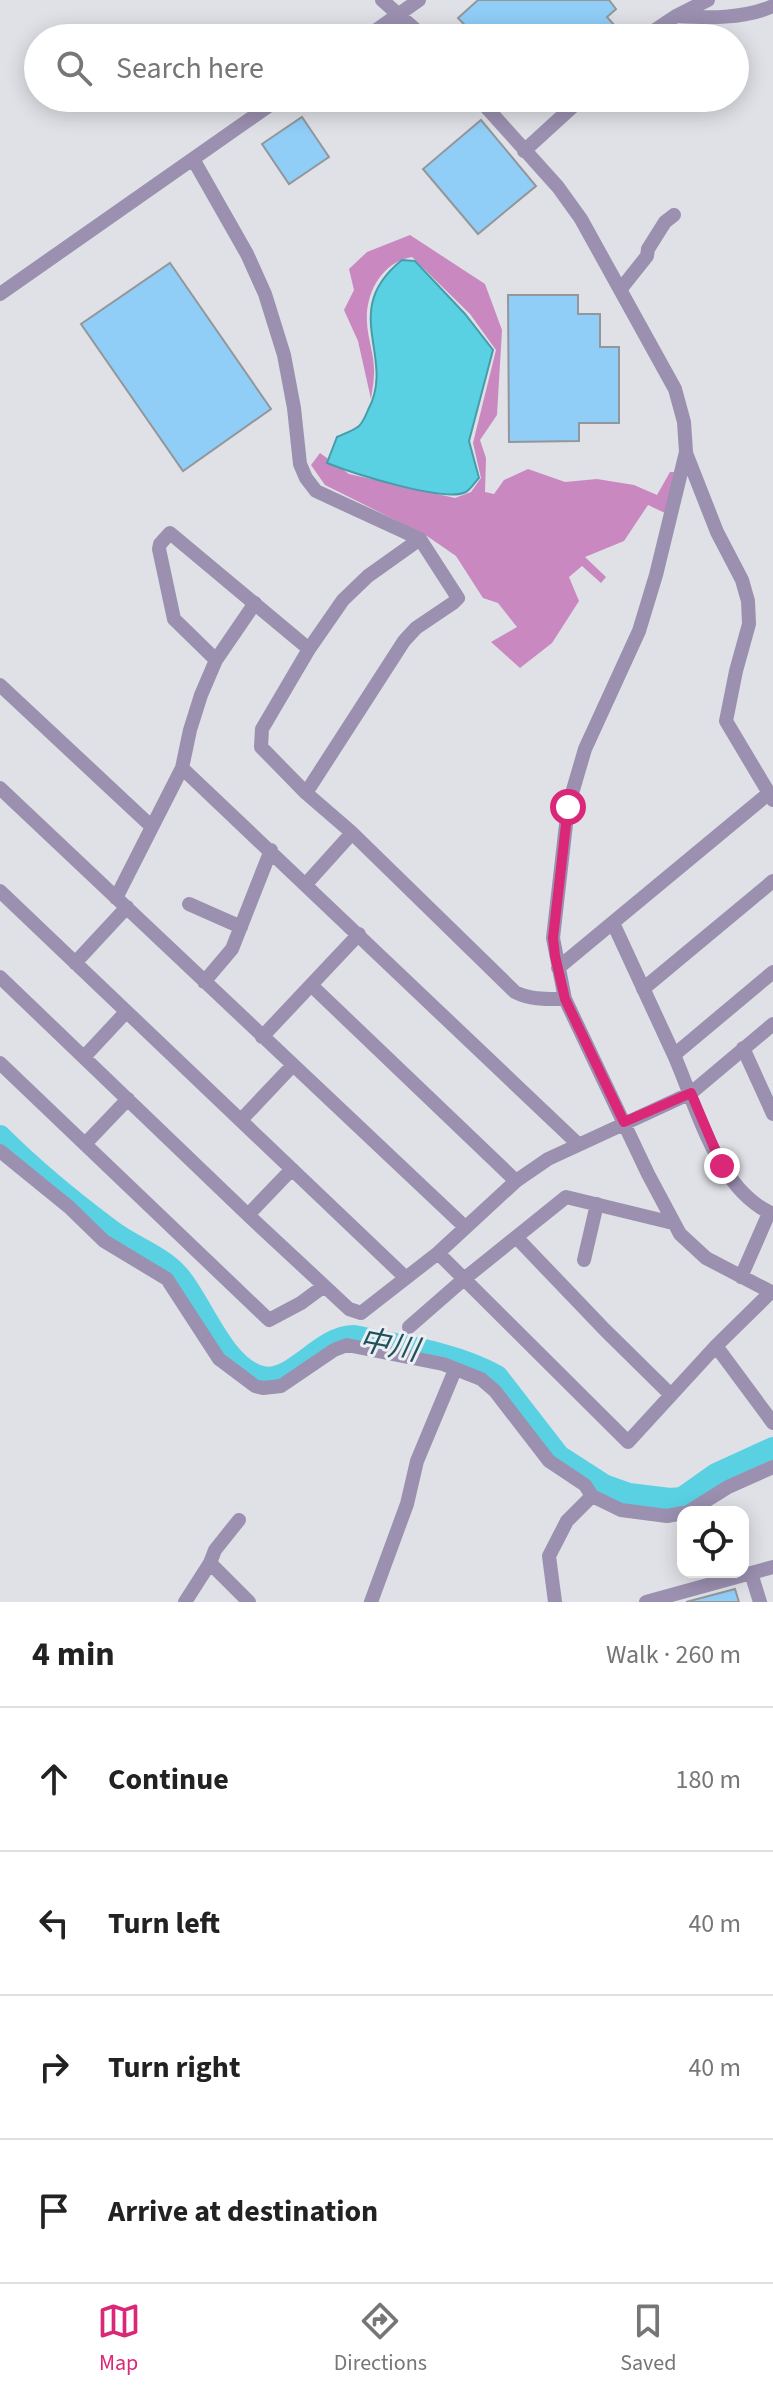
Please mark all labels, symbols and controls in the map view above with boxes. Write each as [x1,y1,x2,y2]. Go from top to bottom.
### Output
search box [24,24,749,112]
icon: search [52,46,96,90]
text: Search here [116,47,264,90]
route start [550,789,586,825]
route end [704,1148,740,1184]
water label: 中川 [355,1319,425,1373]
map controls [677,1506,749,1578]
button: locate [677,1506,749,1578]
text: 4 min [32,1630,115,1679]
text: Walk · 260 m [606,1636,741,1673]
icon: ahead [32,1757,76,1801]
text: Continue [108,1758,229,1801]
text: 180 m [675,1761,741,1798]
icon: left [32,1901,76,1945]
text: Turn left [108,1902,220,1945]
text: 40 m [688,1905,741,1942]
icon: right [32,2045,76,2089]
text: Turn right [108,2046,240,2089]
text: 40 m [688,2049,741,2086]
icon: arrive [32,2189,76,2233]
text: Arrive at destination [108,2190,378,2233]
tab: Map [97,2299,141,2379]
tab: Directions [334,2299,427,2379]
tab: Saved [620,2299,676,2379]

